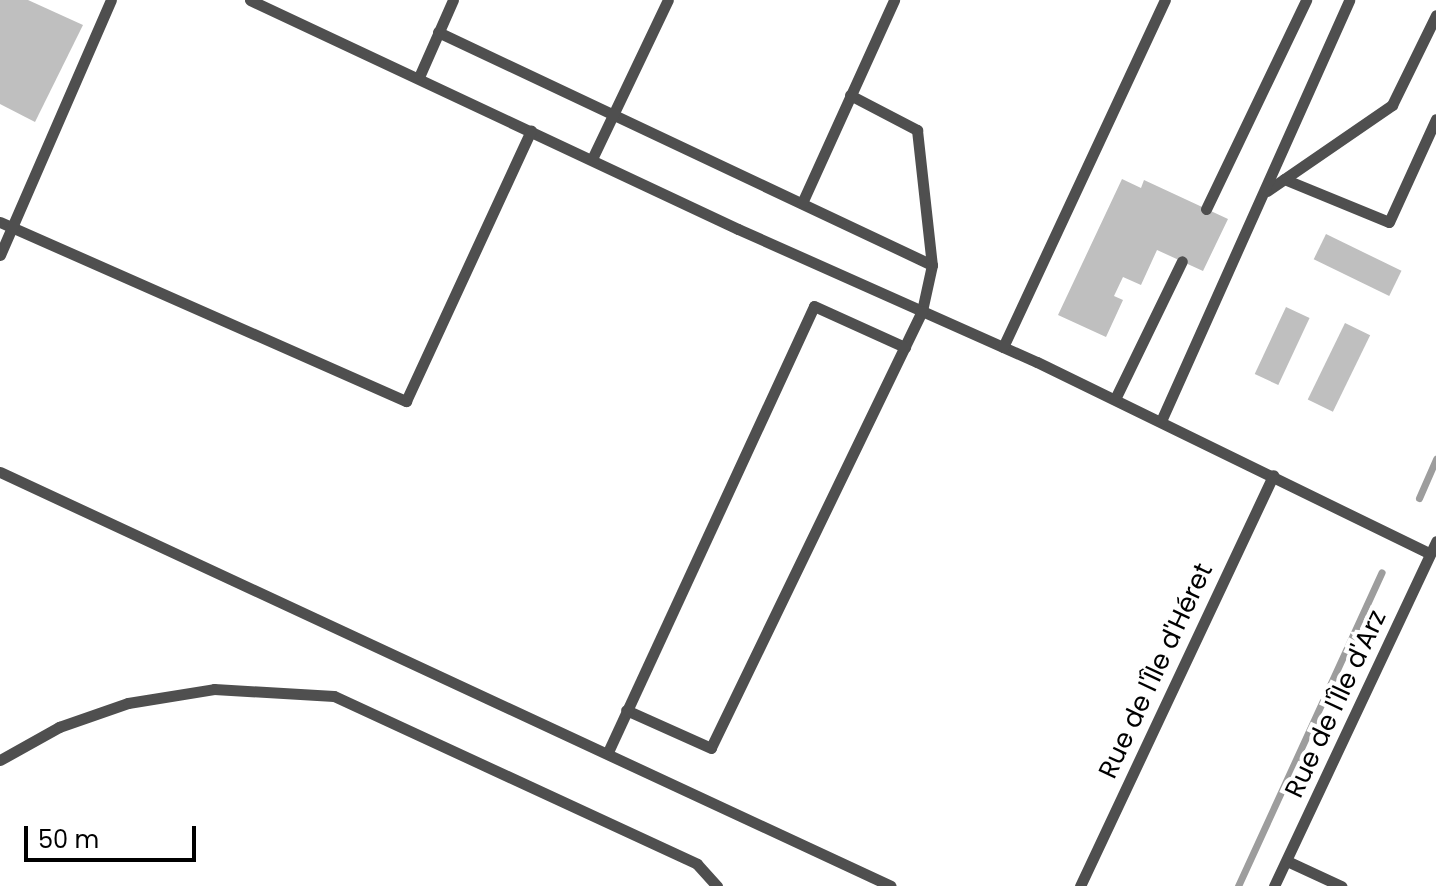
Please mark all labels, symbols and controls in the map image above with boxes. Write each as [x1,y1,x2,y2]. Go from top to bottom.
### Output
street label: Rue de l'Île d'Héret [1092,559,1220,783]
street label: Rue de l'Île d'Arz [1279,605,1393,803]
scale bar [28,810,200,860]
text: 50 m [38,823,99,856]

